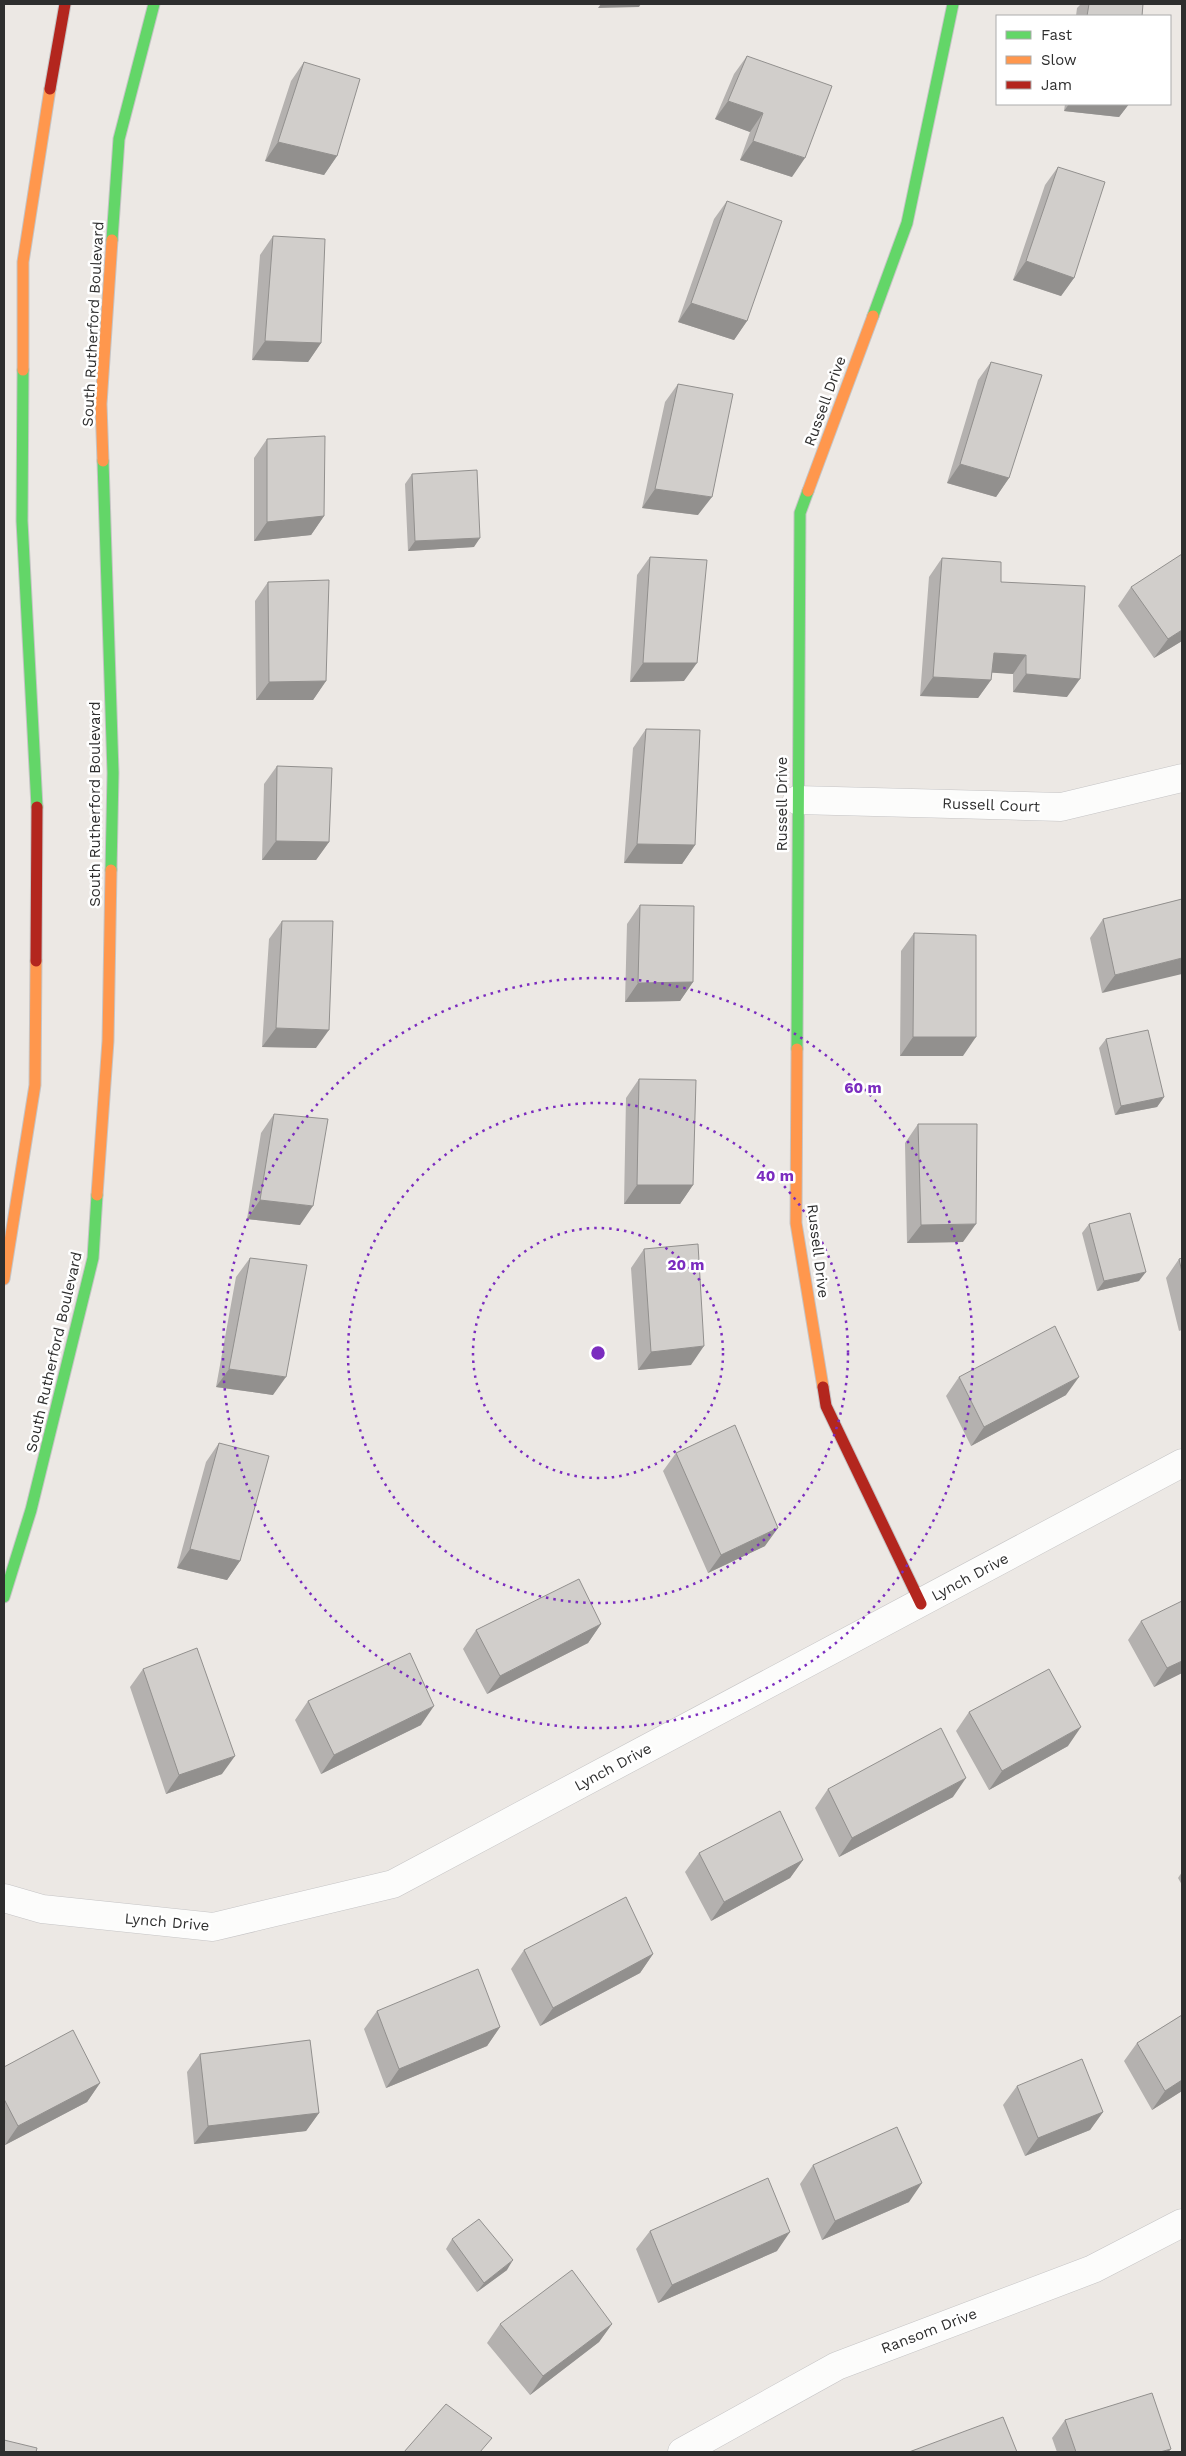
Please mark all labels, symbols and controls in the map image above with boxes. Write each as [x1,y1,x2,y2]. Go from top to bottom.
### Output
legend [996,15,1171,105]
text: Fast [1041,26,1073,44]
text: Slow [1041,51,1077,69]
text: Jam [1041,76,1072,94]
street label: South Rutherford Boulevard [79,221,107,427]
street label: Russell Drive [800,353,850,449]
street label: South Rutherford Boulevard [86,701,104,907]
street label: Russell Drive [773,757,791,851]
street label: Russell Court [942,794,1041,816]
text: 60 m [844,1079,882,1097]
text: 40 m [756,1167,794,1185]
street label: Russell Drive [803,1203,833,1299]
street label: South Rutherford Boulevard [22,1250,86,1454]
text: 20 m [667,1256,705,1274]
centre of rings [589,1344,607,1362]
street label: Lynch Drive [928,1549,1012,1605]
street label: Lynch Drive [571,1739,655,1795]
street label: Lynch Drive [124,1909,210,1935]
street label: Ransom Drive [878,2304,980,2358]

